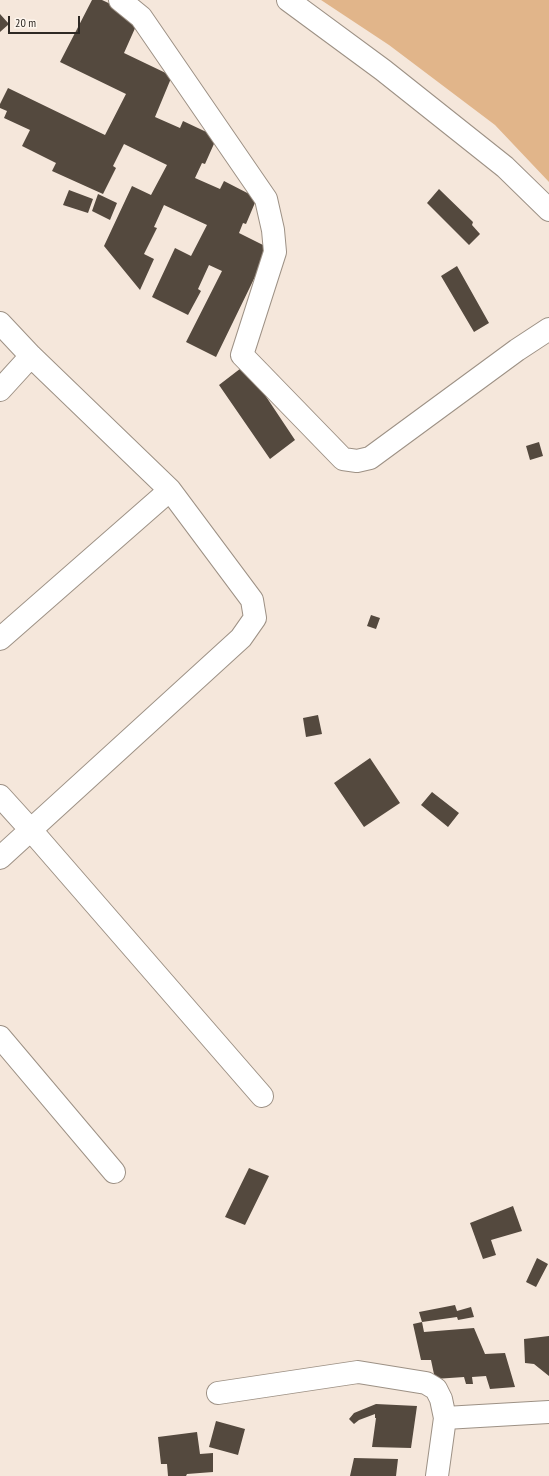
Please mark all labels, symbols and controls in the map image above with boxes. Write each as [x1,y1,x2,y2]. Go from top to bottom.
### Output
scale bar [10,8,82,34]
text: 20 m [15,15,36,30]

